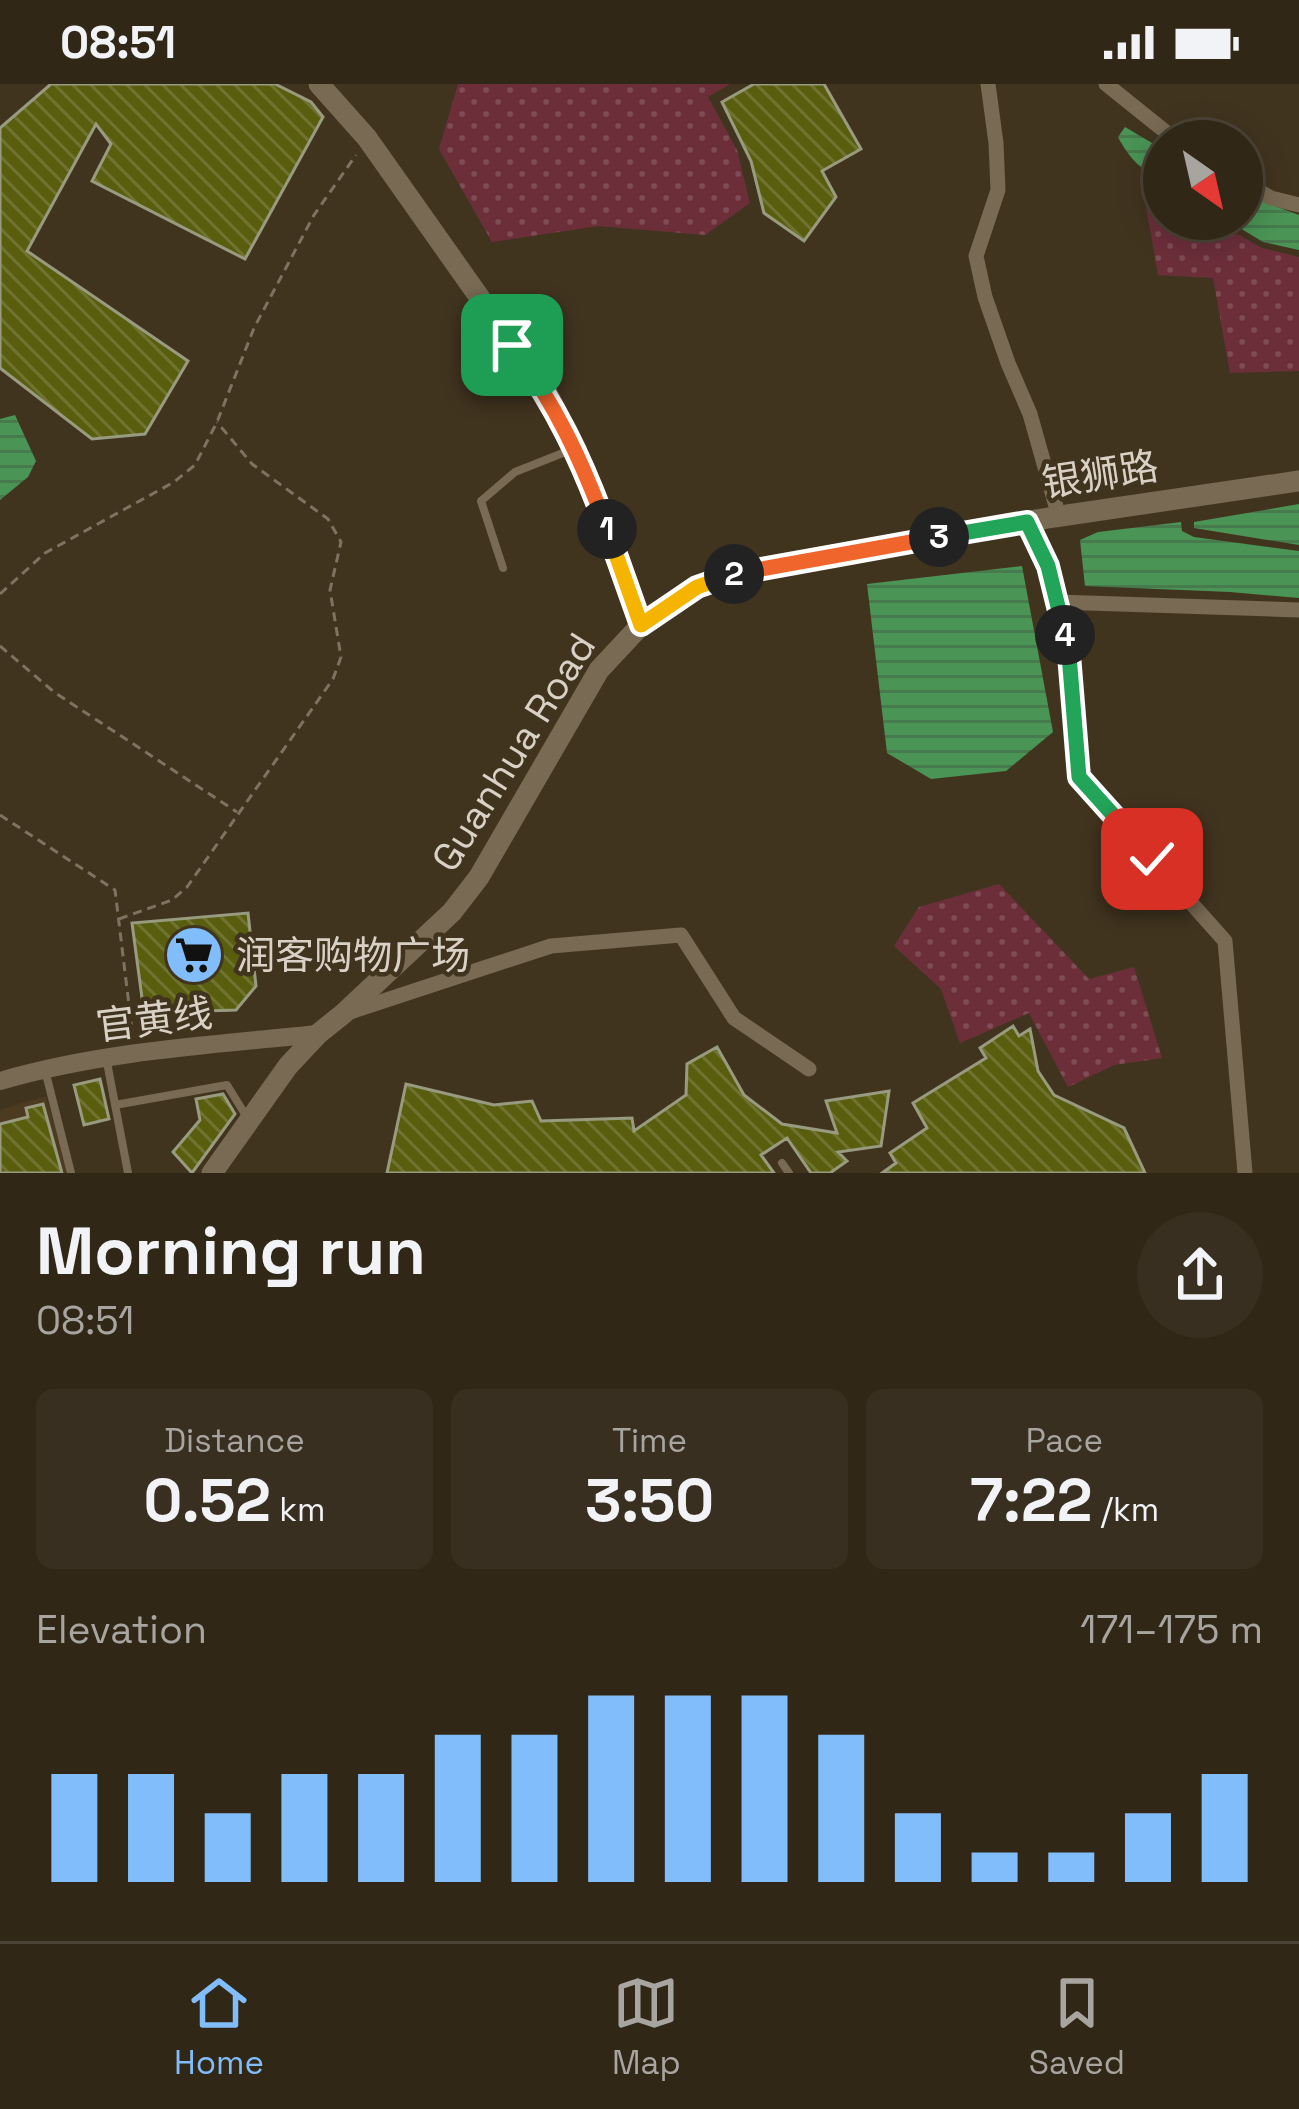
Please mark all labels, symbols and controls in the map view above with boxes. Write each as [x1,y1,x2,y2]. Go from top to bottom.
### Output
text: 08:51 [60,14,176,71]
north arrow [1143,120,1263,240]
map controls [1143,120,1263,240]
pin [461,294,563,396]
icon: arrive [479,312,545,378]
street label: 银狮路 [1038,441,1162,508]
pin: 1 [577,499,637,559]
pin: 3 [909,507,969,567]
text: 1 [600,508,614,550]
text: 3 [929,516,949,558]
pin: 2 [704,544,764,604]
text: 2 [724,553,744,595]
pin: 4 [1035,605,1095,665]
text: 4 [1055,614,1076,656]
street label: Guanhua Road [421,624,606,880]
pin [1101,808,1203,910]
icon: check [1119,826,1185,892]
supermarket icon: 润客购物广场 [163,924,225,986]
place label: 润客购物广场 [236,931,470,980]
street label: 官黄线 [93,988,215,1051]
text: Morning run [36,1209,426,1293]
button: share [1137,1212,1263,1338]
text: 08:51 [36,1296,134,1345]
text: Distance [164,1420,305,1462]
text: Time [612,1420,687,1462]
text: Pace [1026,1420,1103,1462]
text: 0.52 [144,1462,271,1539]
text: 3:50 [585,1462,714,1539]
text: 7:22 [970,1462,1092,1539]
text: km [271,1489,325,1531]
text: /km [1092,1489,1159,1531]
text: Elevation [36,1605,207,1654]
text: 171–175 m [1080,1605,1263,1654]
tab: Home [174,1970,264,2084]
tab: Map [612,1970,681,2084]
tab: Saved [1029,1970,1125,2084]

